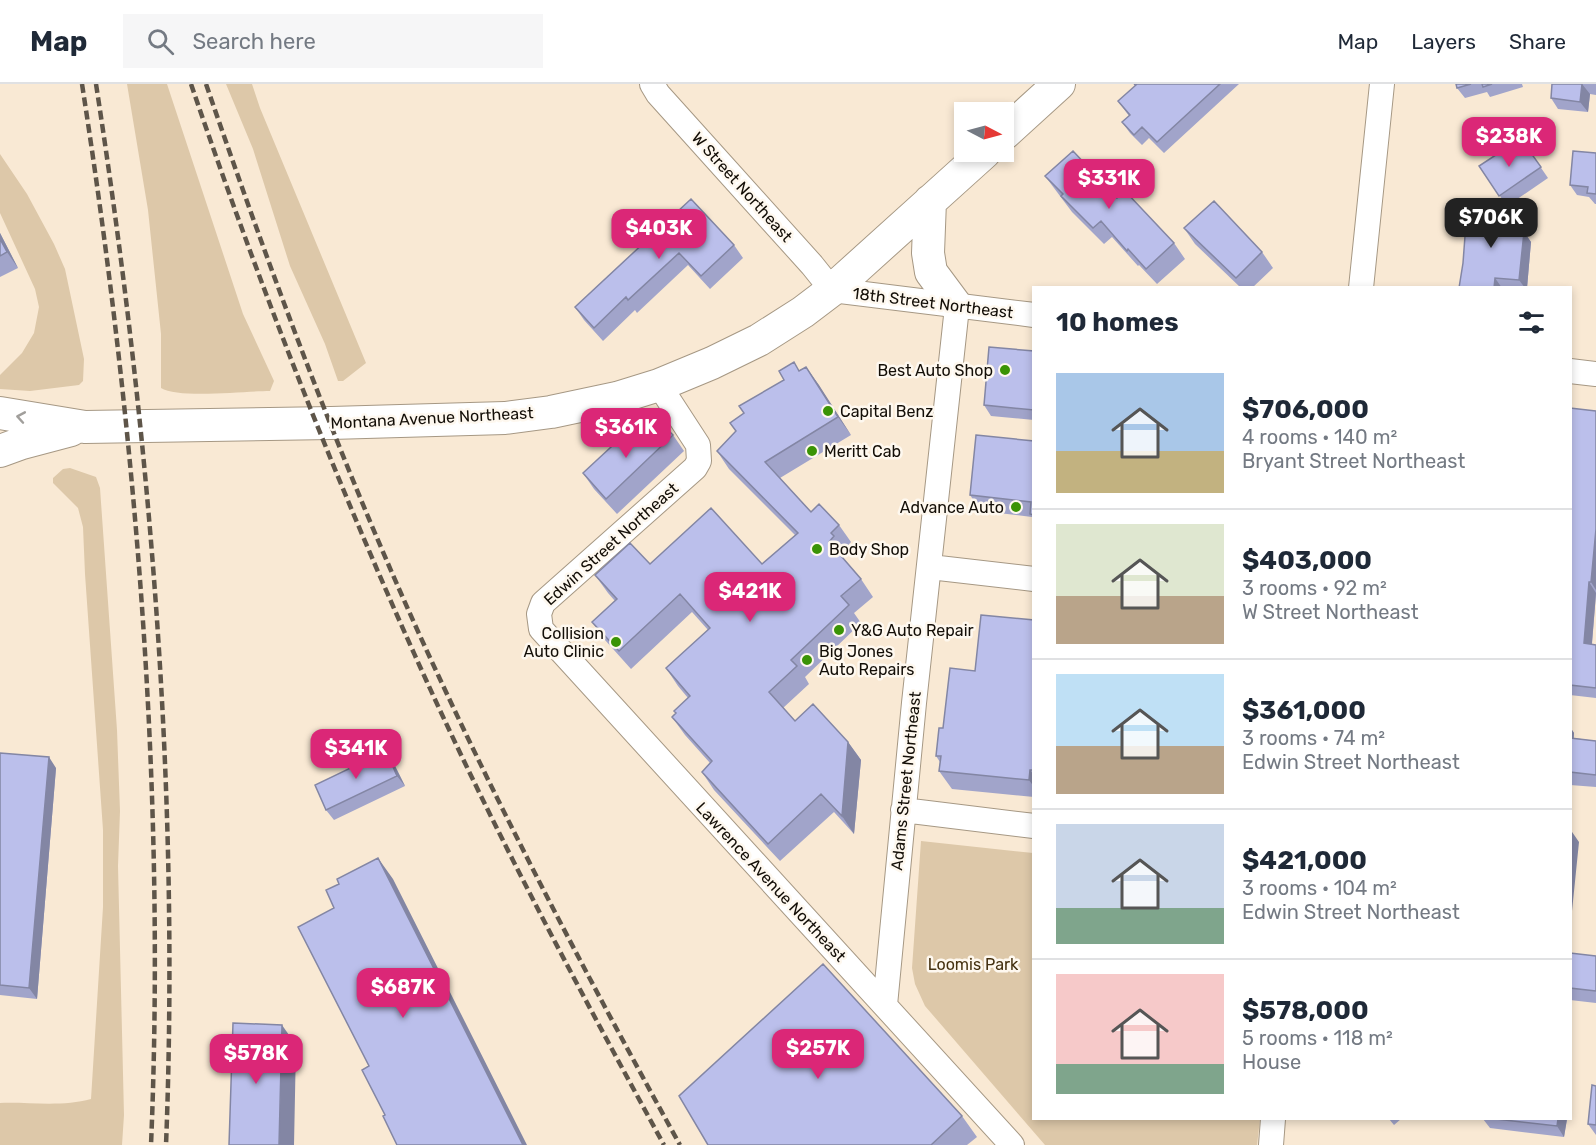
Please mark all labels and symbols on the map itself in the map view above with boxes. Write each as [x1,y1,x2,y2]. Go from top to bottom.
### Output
north arrow [954,102,1014,162]
pin: $238K [1467,117,1551,168]
street label: W Street Northeast [688,128,796,246]
pin: $331K [1067,159,1151,210]
pin: $706K [1449,198,1533,249]
pin: $403K [617,209,701,260]
street label: 18th Street Northeast [852,284,1014,322]
place label: Best Auto Shop [877,361,993,380]
marker: Best Auto Shop [998,363,1012,377]
place label: Capital Benz [840,402,933,421]
street label: Montana Avenue Northeast [330,403,534,433]
marker: Capital Benz [821,404,835,418]
pin: $361K [584,408,668,459]
one-way arrow [17,411,27,424]
place label: Meritt Cab [824,442,901,461]
marker: Meritt Cab [805,444,819,458]
street label: Edwin Street Northeast [540,479,682,609]
place label: Advance Auto [900,498,1004,517]
marker: Advance Auto [1009,500,1023,514]
place label: Body Shop [829,540,909,559]
marker: Body Shop [810,542,824,556]
pin: $421K [708,572,792,623]
place label: Y&G Auto Repair [851,621,974,640]
marker: Y&G Auto Repair [832,623,846,637]
place label: Collision Auto Clinic [524,624,604,661]
marker: Collision Auto Clinic [609,635,623,649]
place label: Big Jones Auto Repairs [819,642,914,679]
marker: Big Jones Auto Repairs [800,653,814,667]
street label: Adams Street Northeast [887,690,925,872]
pin: $341K [314,729,398,780]
street label: Lawrence Avenue Northeast [692,798,850,966]
park label: Loomis Park [928,955,1019,974]
pin: $687K [361,968,445,1019]
pin: $257K [776,1029,860,1080]
pin: $578K [214,1034,298,1085]

